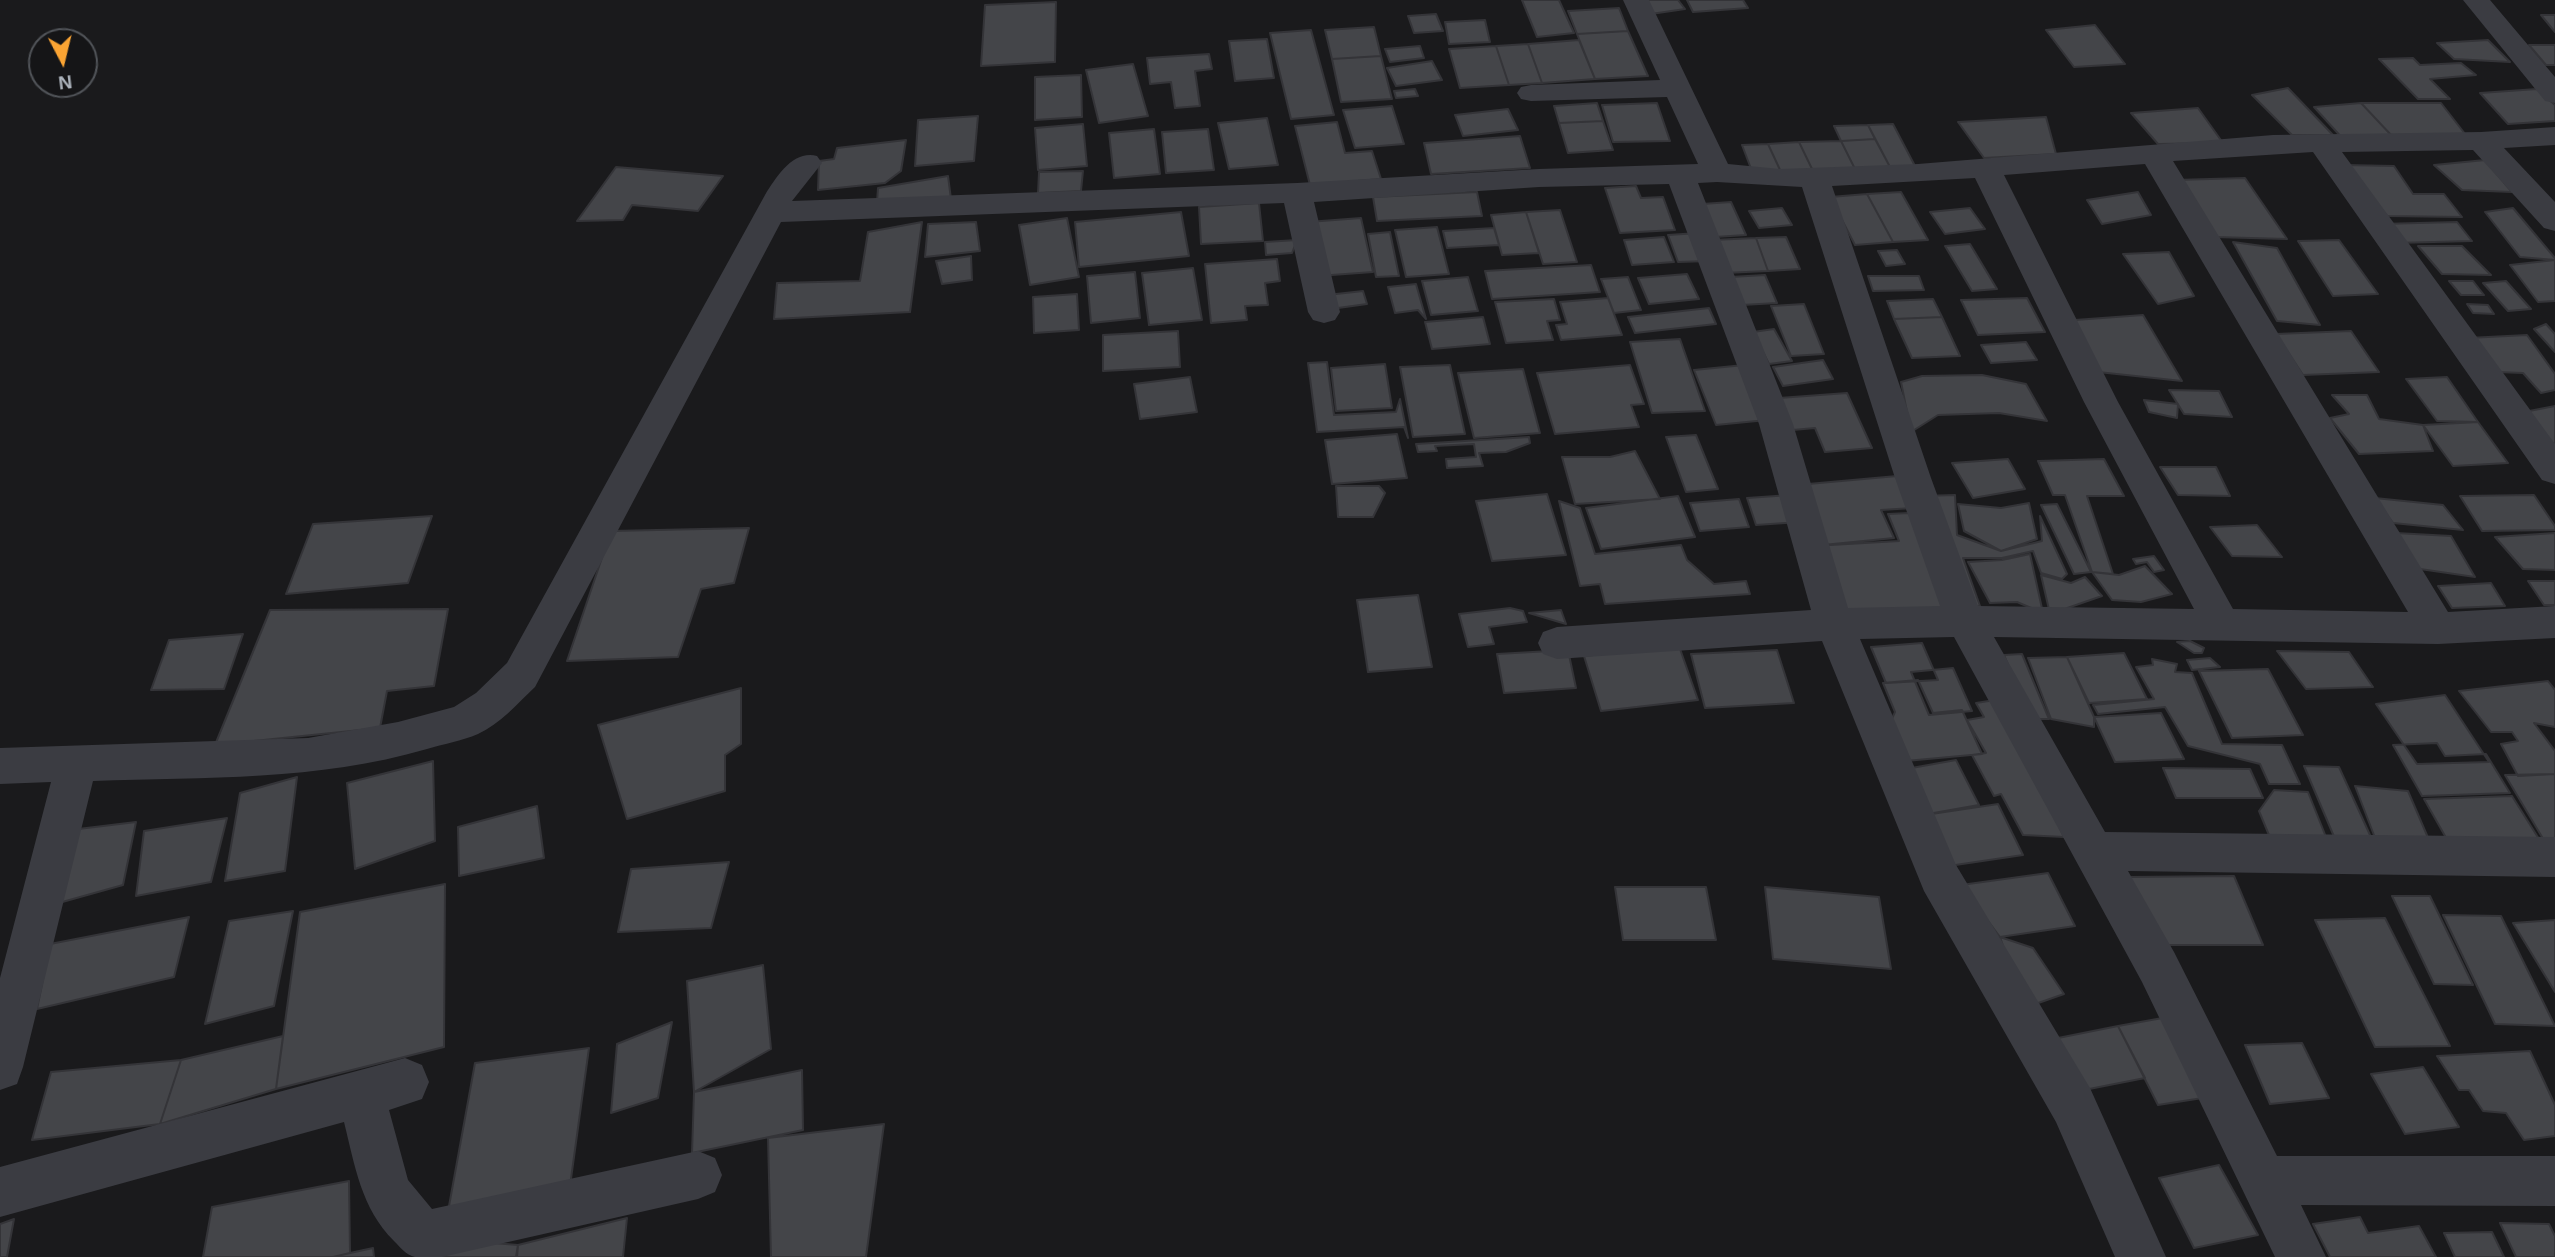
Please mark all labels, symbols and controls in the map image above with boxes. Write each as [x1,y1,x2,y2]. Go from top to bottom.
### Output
north arrow [28,28,98,98]
text: N [57,71,73,94]

